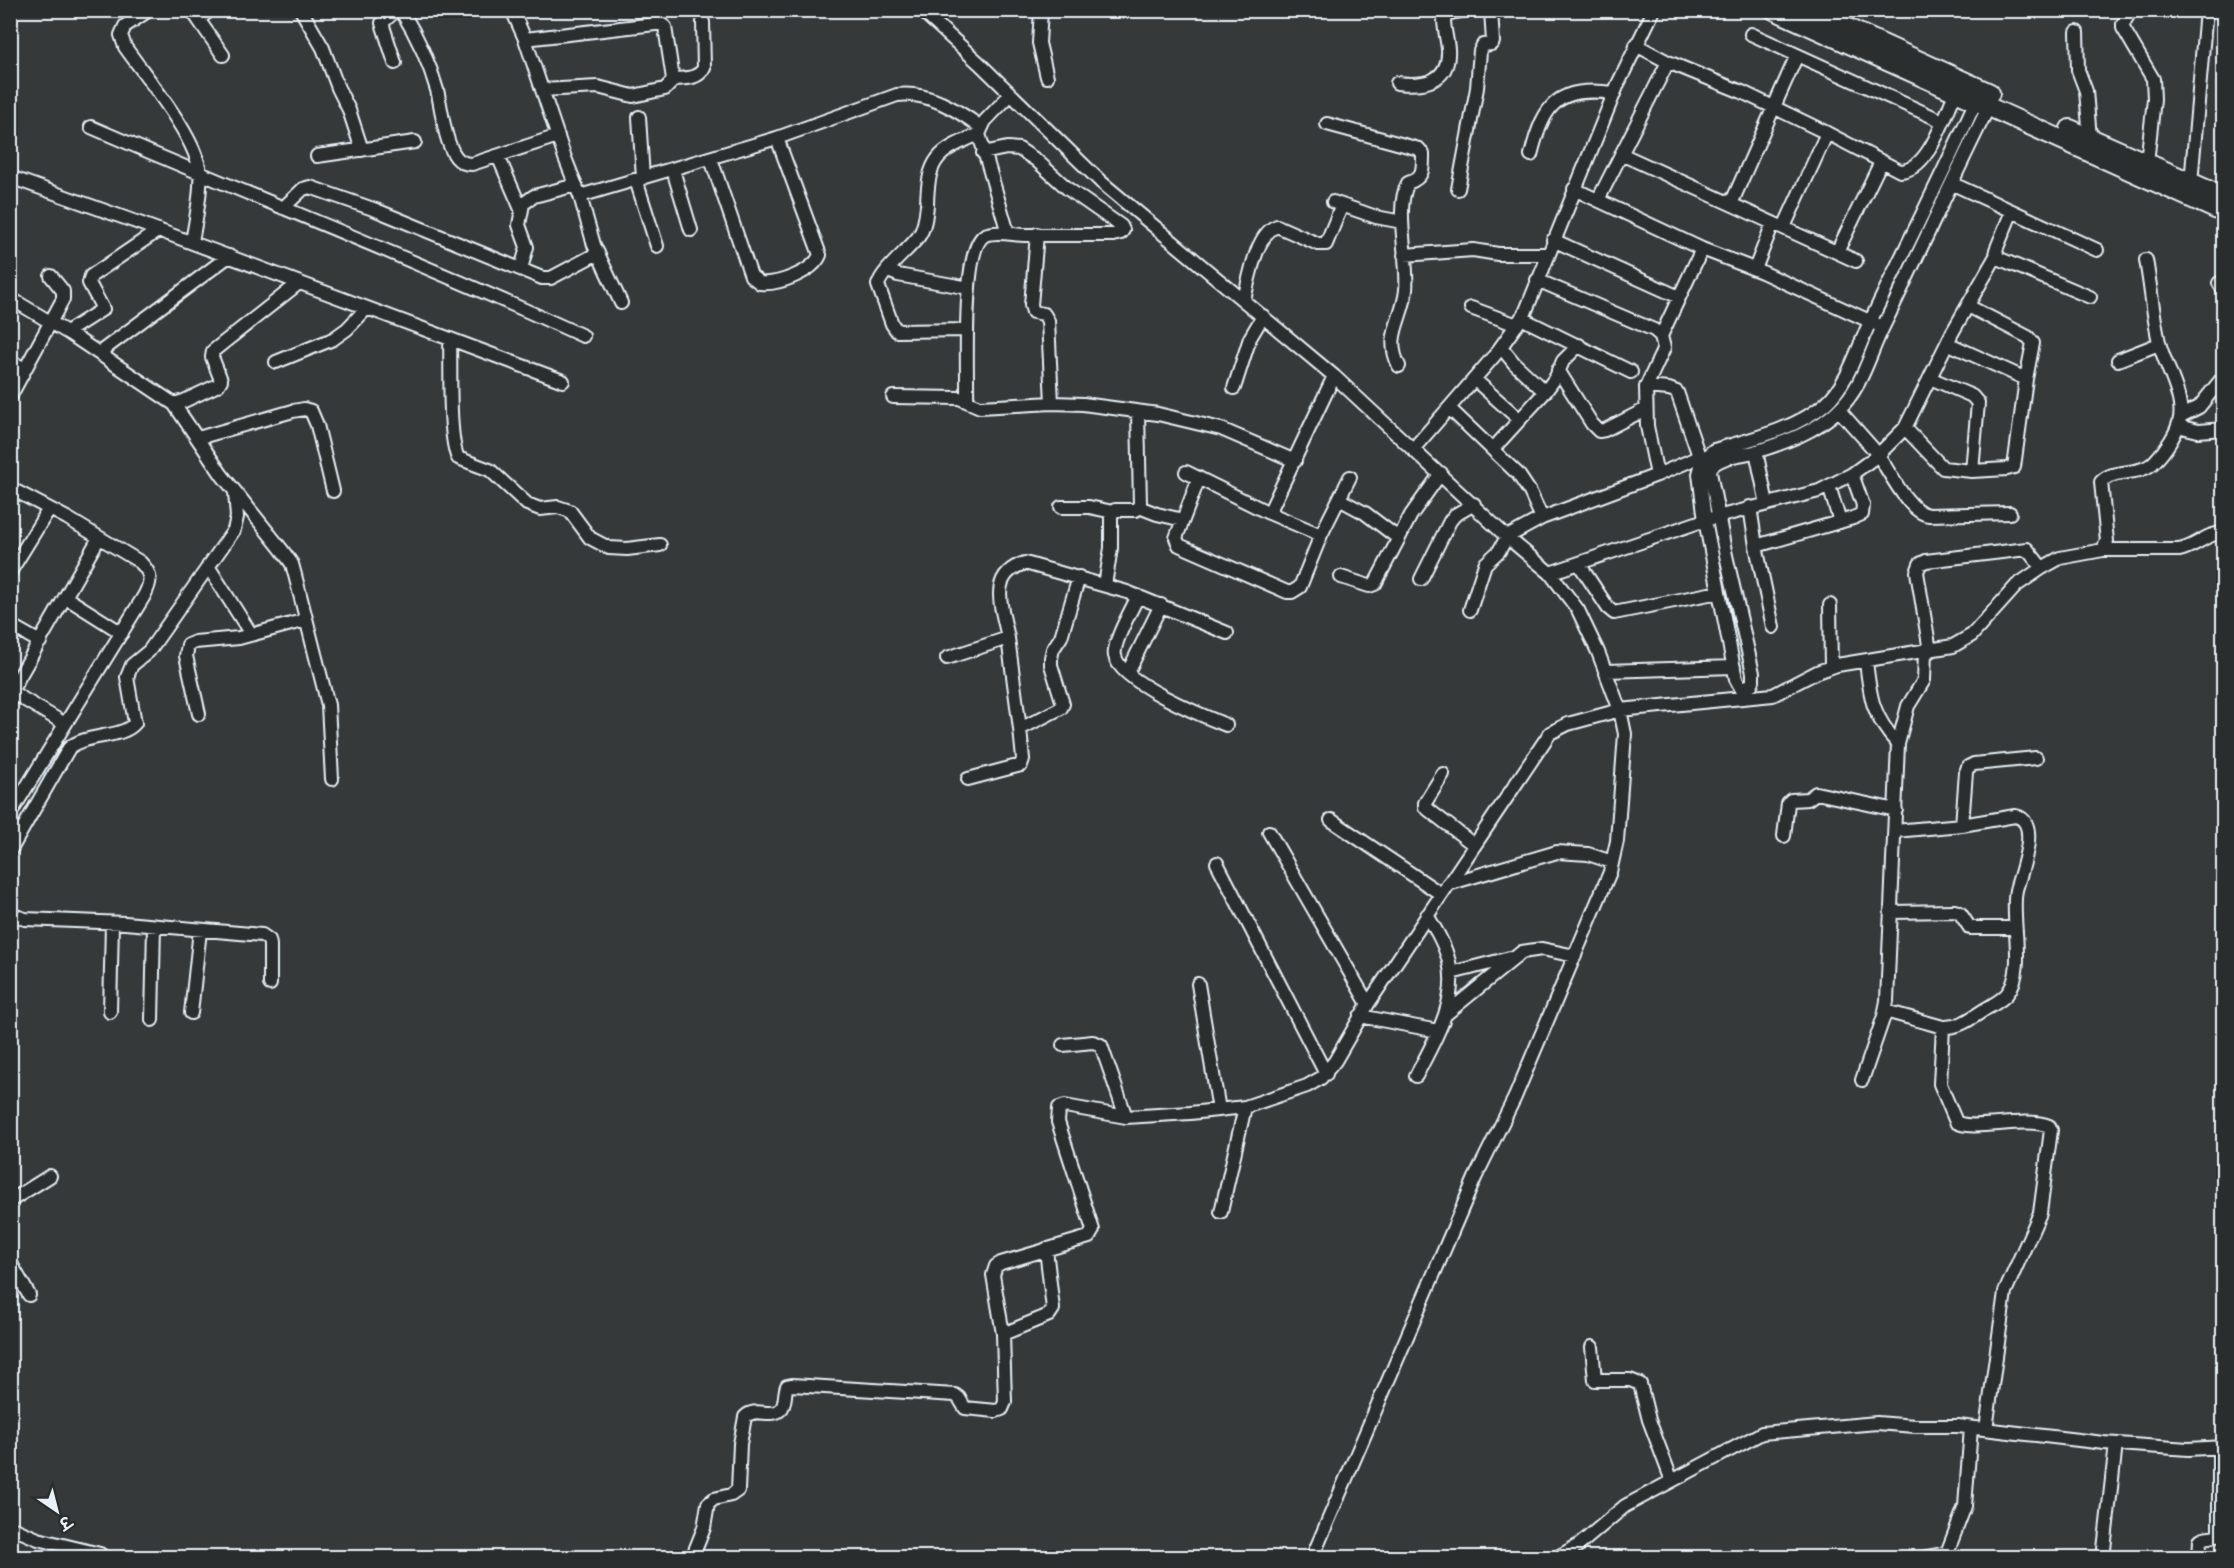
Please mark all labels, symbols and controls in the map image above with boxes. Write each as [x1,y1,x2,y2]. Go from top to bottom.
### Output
north arrow [27,1481,87,1541]
text: उ [54,1511,78,1536]

